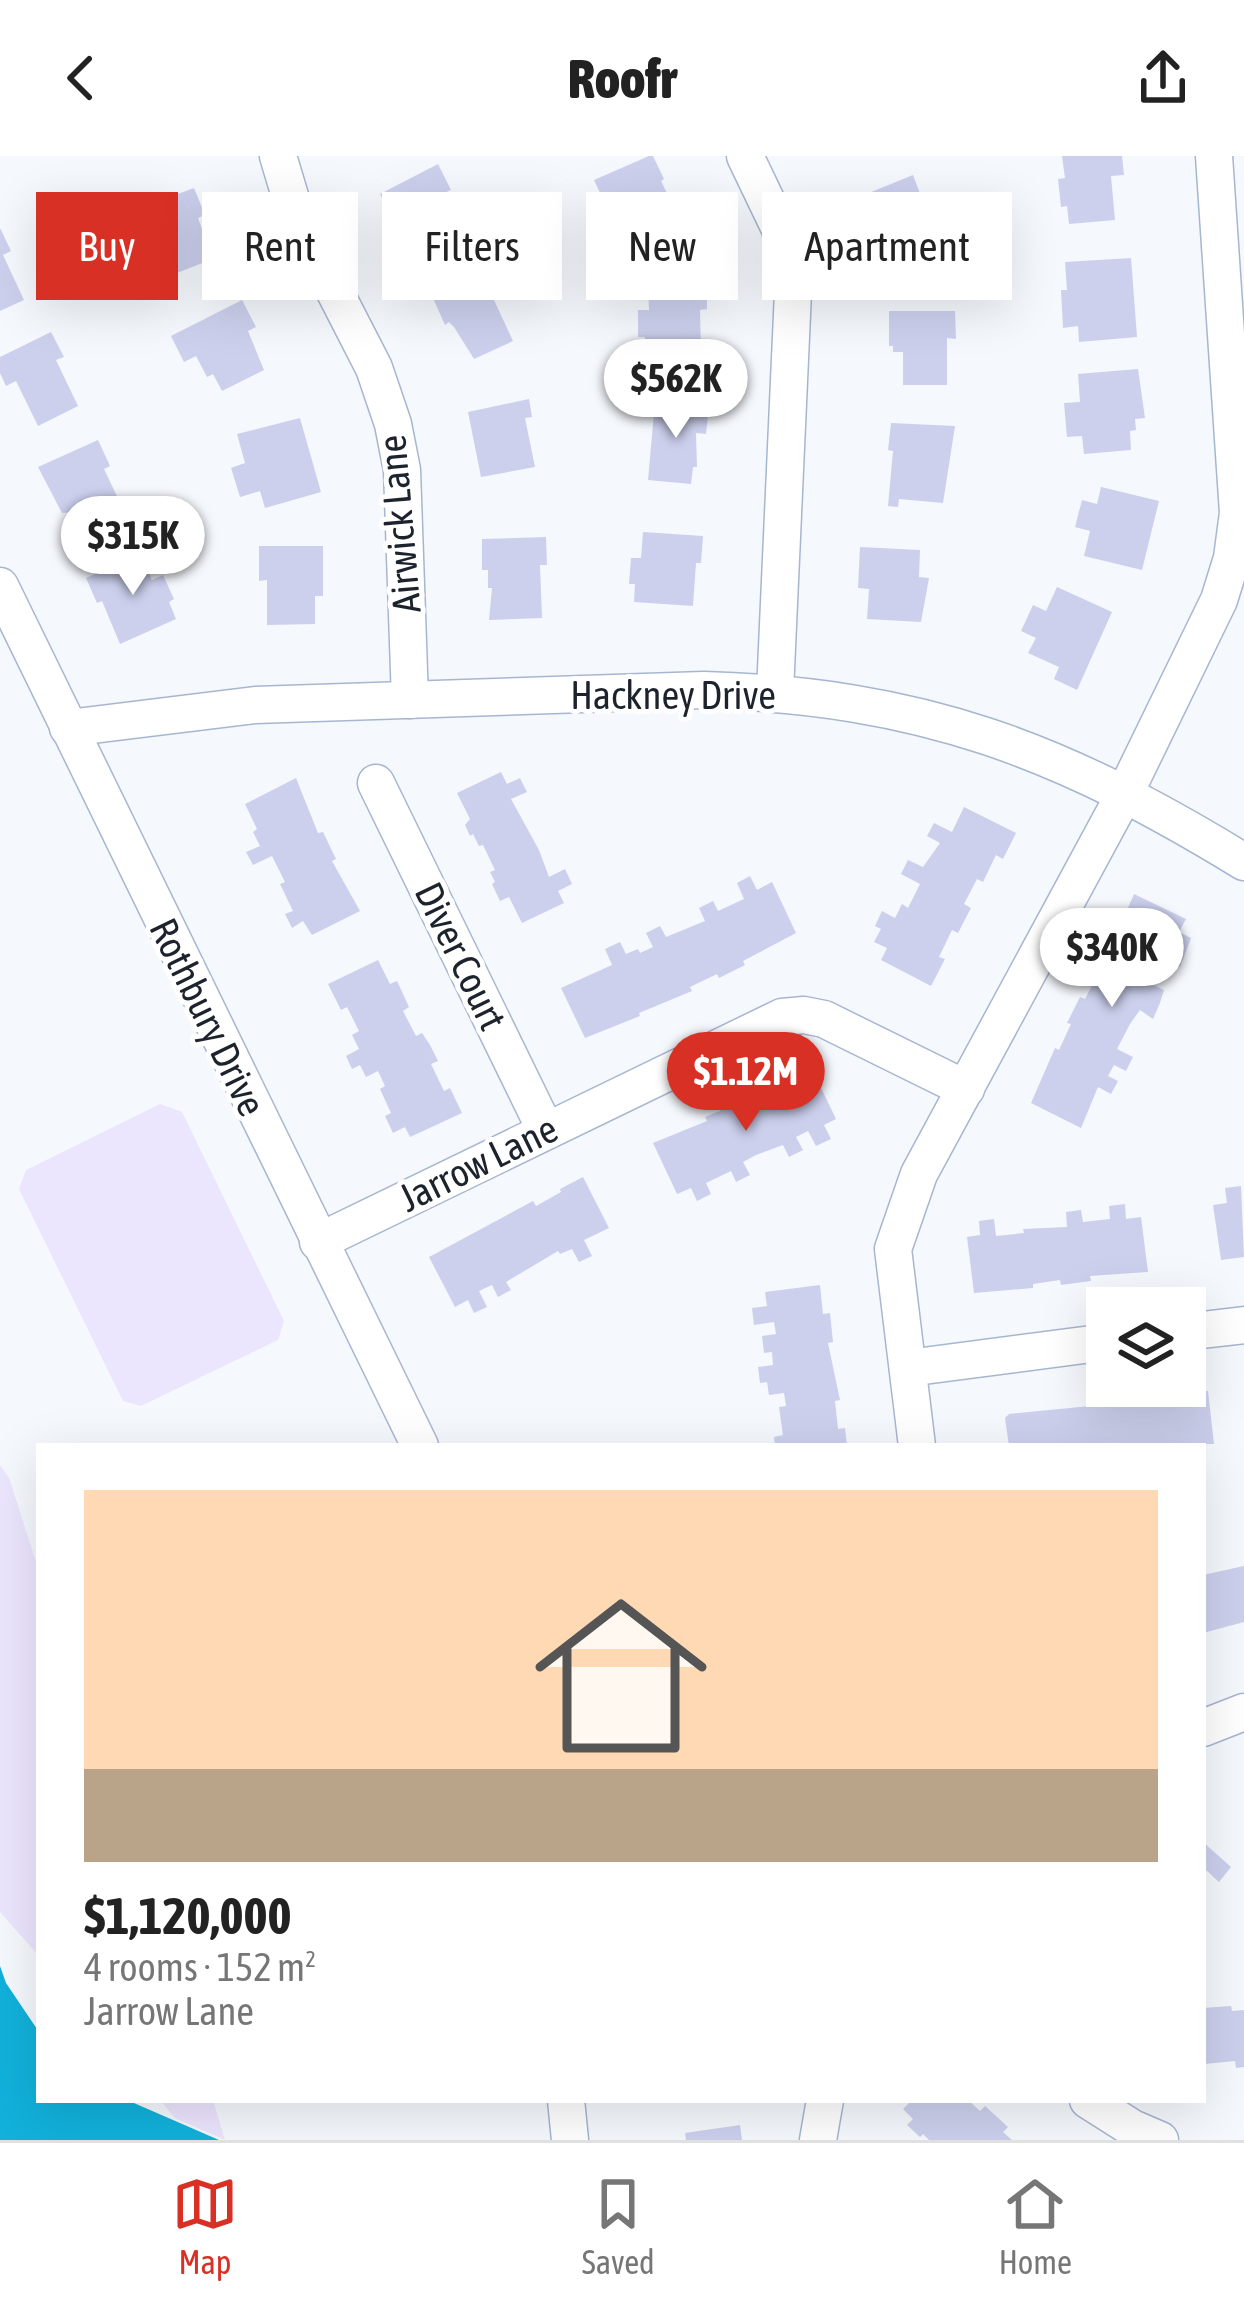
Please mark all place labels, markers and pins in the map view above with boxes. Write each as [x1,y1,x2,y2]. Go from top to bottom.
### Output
pin: $562K [592,339,760,441]
pin: $315K [49,496,217,598]
pin: $340K [1028,908,1196,1010]
pin: $1.12M [648,1032,844,1134]

